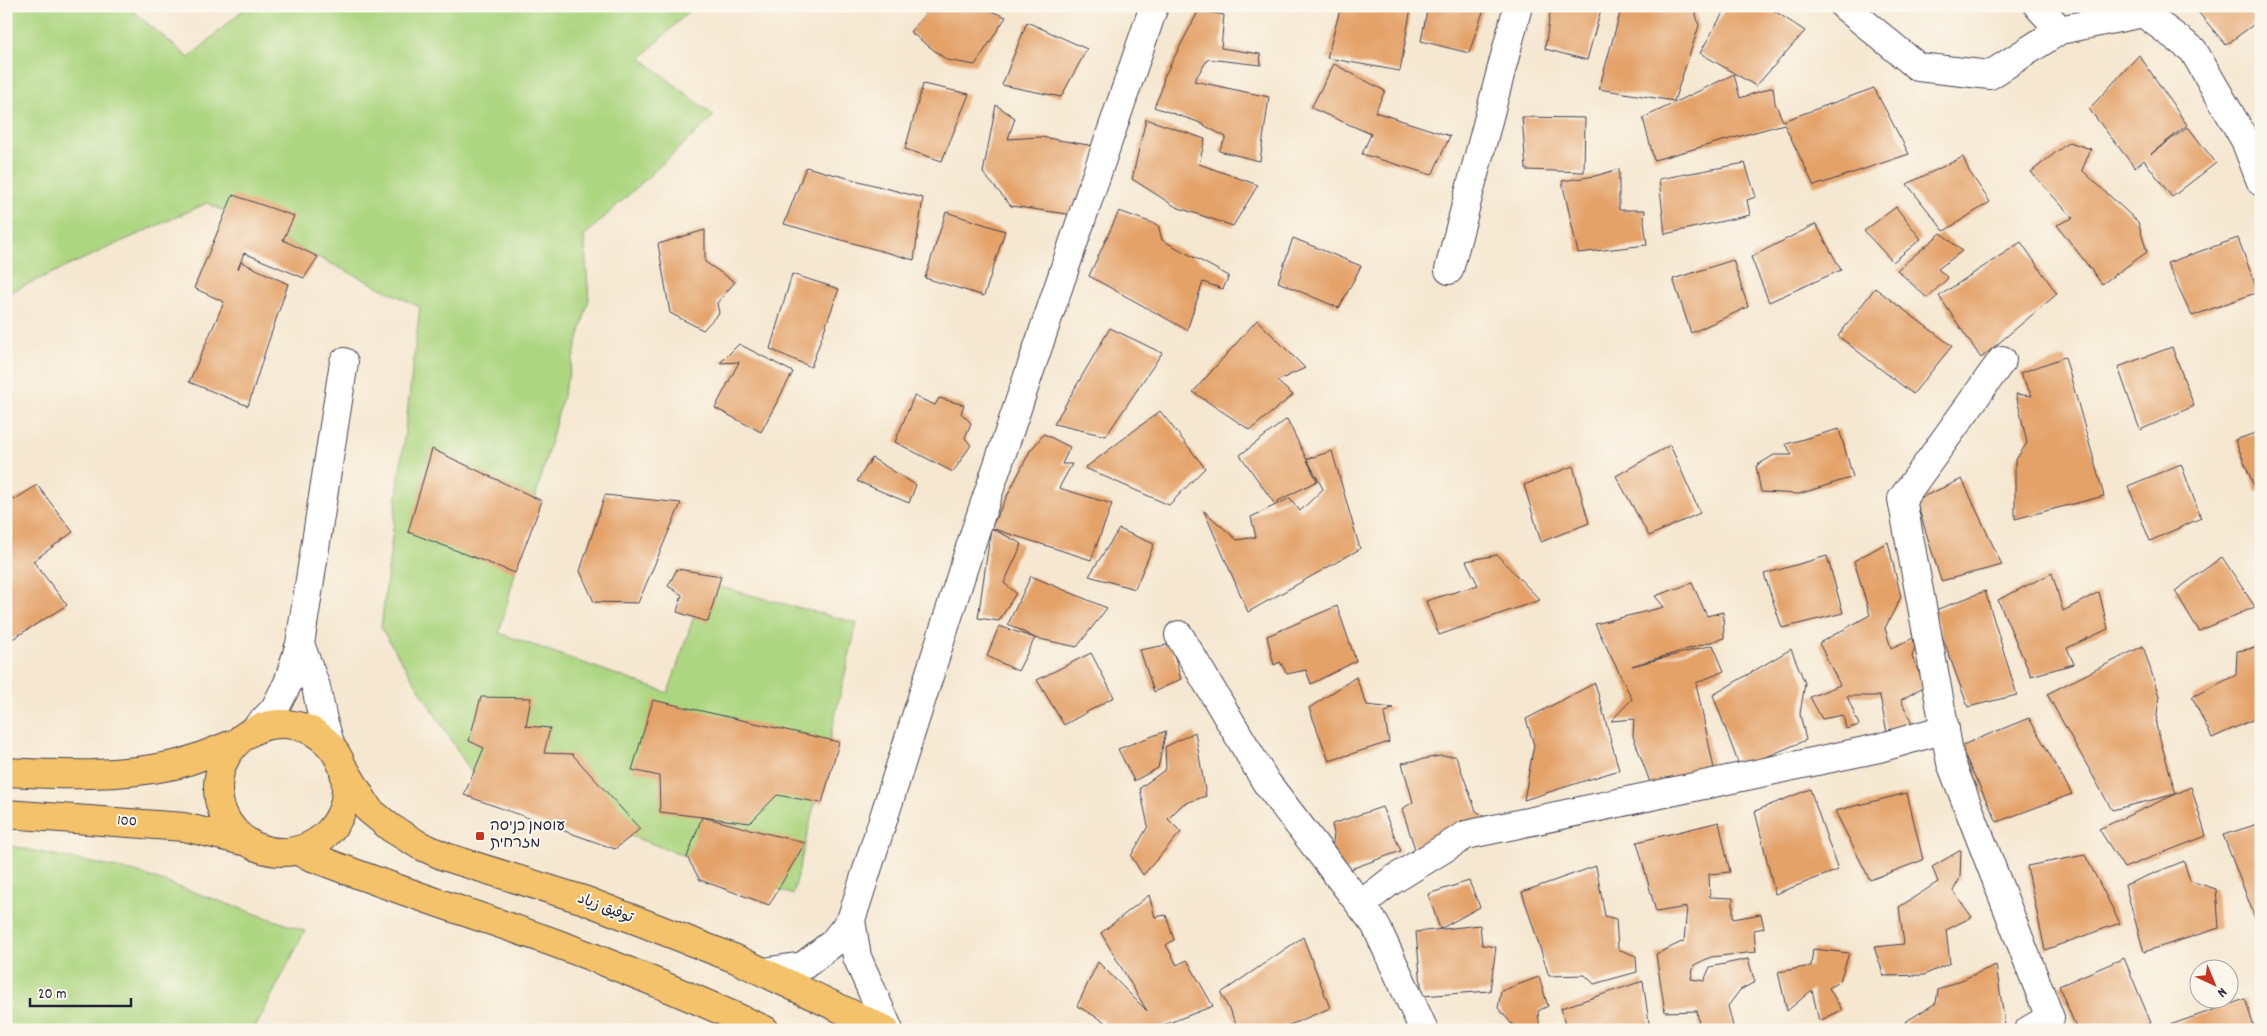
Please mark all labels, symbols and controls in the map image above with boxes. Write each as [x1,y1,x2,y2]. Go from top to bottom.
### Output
street label: 100 [116,810,138,834]
place label: עוסמן כניסה מזרחית [490,816,565,855]
marker: עוסמן כניסה מזרחית [474,830,486,842]
street label: توفيق زياد [574,888,637,930]
north arrow [2190,958,2240,1008]
scale bar [30,976,131,1008]
text: N [2212,982,2231,1002]
text: 20 m [38,984,66,1006]

